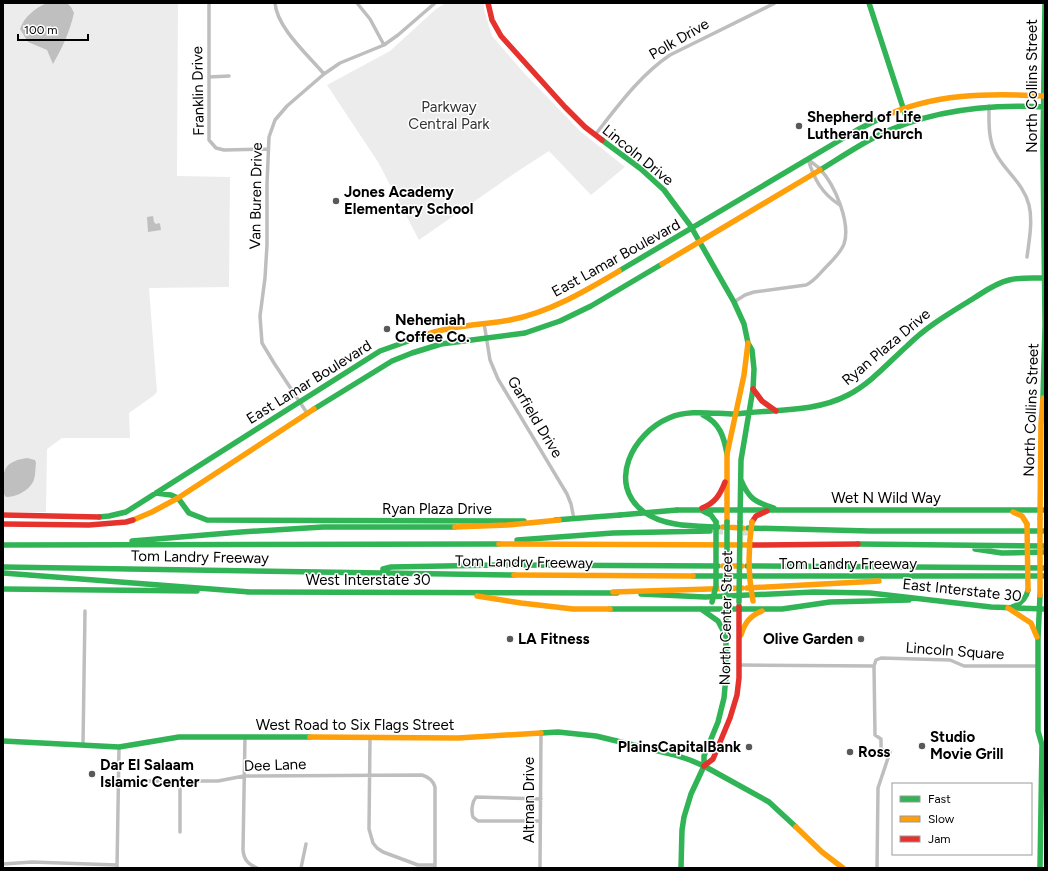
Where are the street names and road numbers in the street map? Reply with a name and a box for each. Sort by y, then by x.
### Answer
street label: Polk Drive [646,15,712,63]
street label: North Collins Street [1023,19,1041,153]
street label: Franklin Drive [188,46,208,136]
street label: Lincoln Drive [599,121,677,189]
street label: Van Buren Drive [246,142,266,250]
street label: East Lamar Boulevard [549,215,683,301]
street label: Ryan Plaza Drive [838,305,934,389]
street label: East Lamar Boulevard [243,336,375,428]
street label: North Collins Street [1020,343,1042,477]
street label: Garfield Drive [504,373,566,461]
street label: Wet N Wild Way [831,489,941,507]
street label: Ryan Plaza Drive [382,500,492,518]
street label: Tom Landry Freeway [131,547,269,567]
street label: North Center Street [716,550,736,686]
street label: Tom Landry Freeway [455,552,593,572]
street label: Tom Landry Freeway [779,555,917,573]
street label: West Interstate 30 [305,571,431,589]
street label: East Interstate 30 [901,575,1023,605]
street label: Lincoln Square [905,639,1005,663]
street label: West Road to Six Flags Street [256,716,455,734]
street label: Dee Lane [243,755,307,775]
street label: Altman Drive [520,757,538,843]

